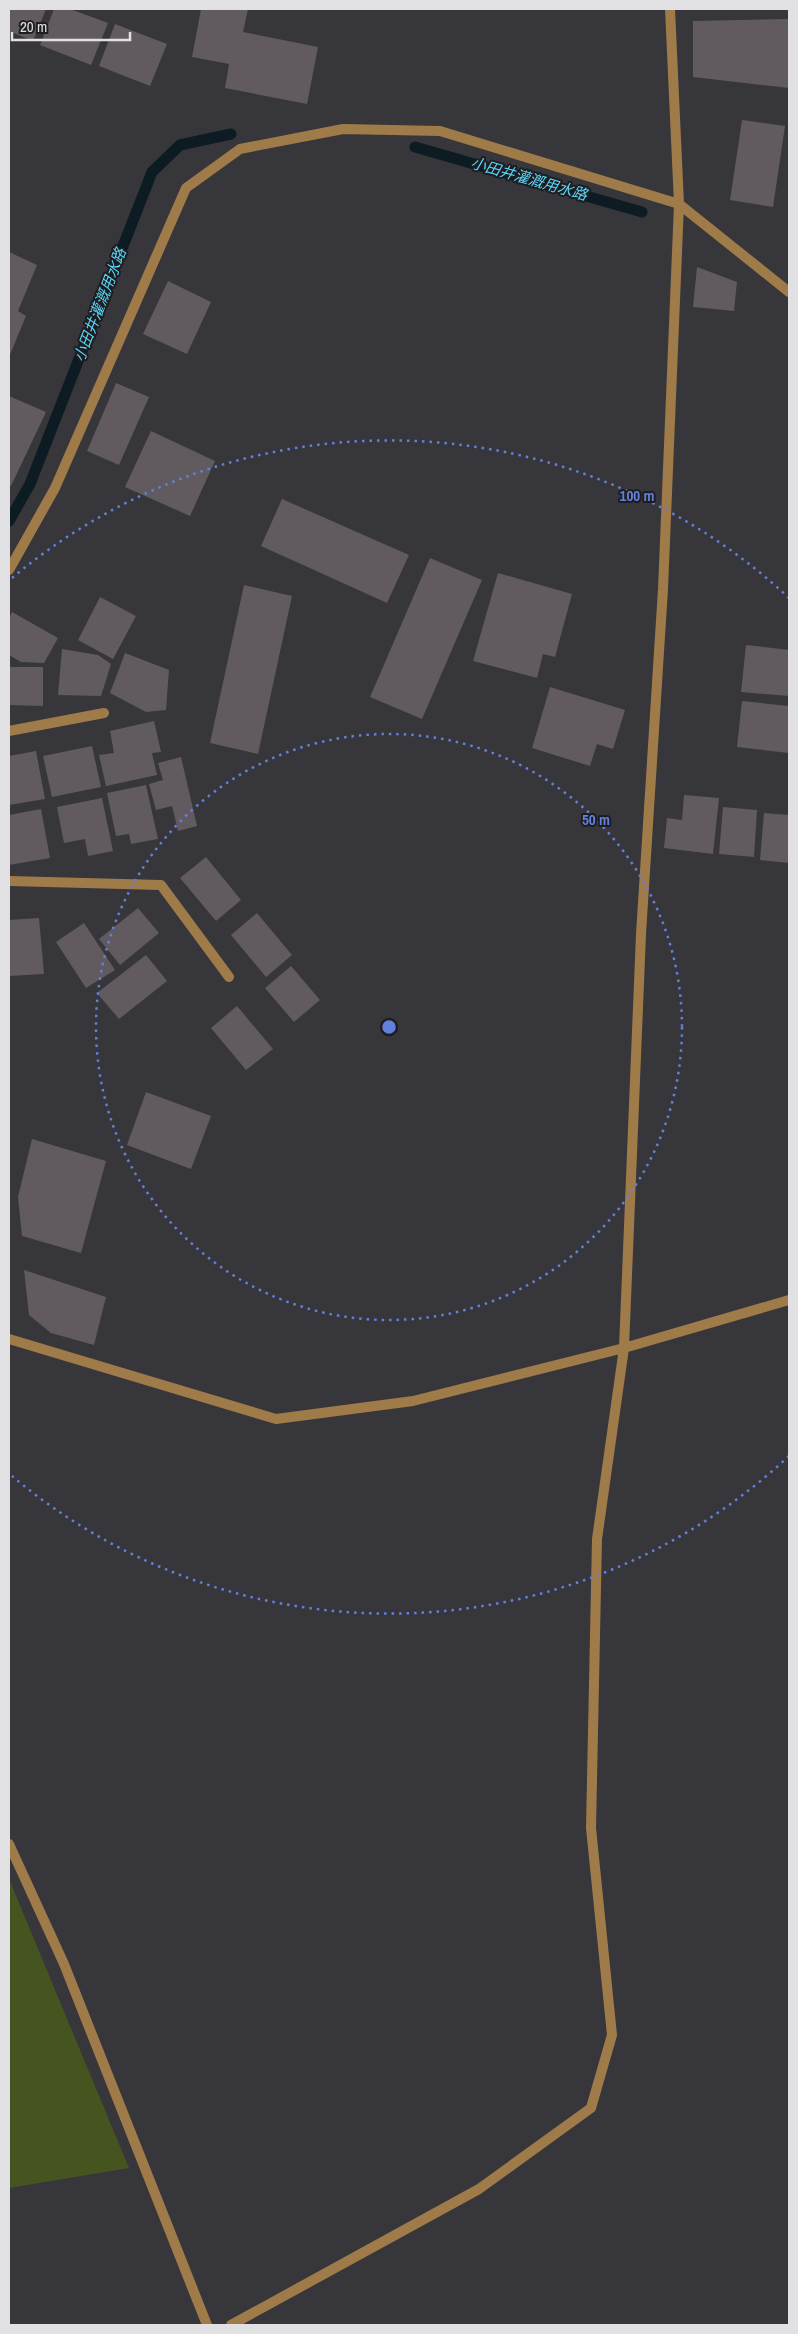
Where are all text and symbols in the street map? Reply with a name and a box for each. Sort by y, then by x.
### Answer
scale bar [12,10,130,42]
text: 20 m [20,16,47,37]
water label: 小田井灌漑用水路 [469,152,592,206]
water label: 小田井灌漑用水路 [68,243,132,365]
text: 100 m [620,485,654,506]
text: 50 m [582,809,610,830]
centre of rings [380,1018,398,1036]

